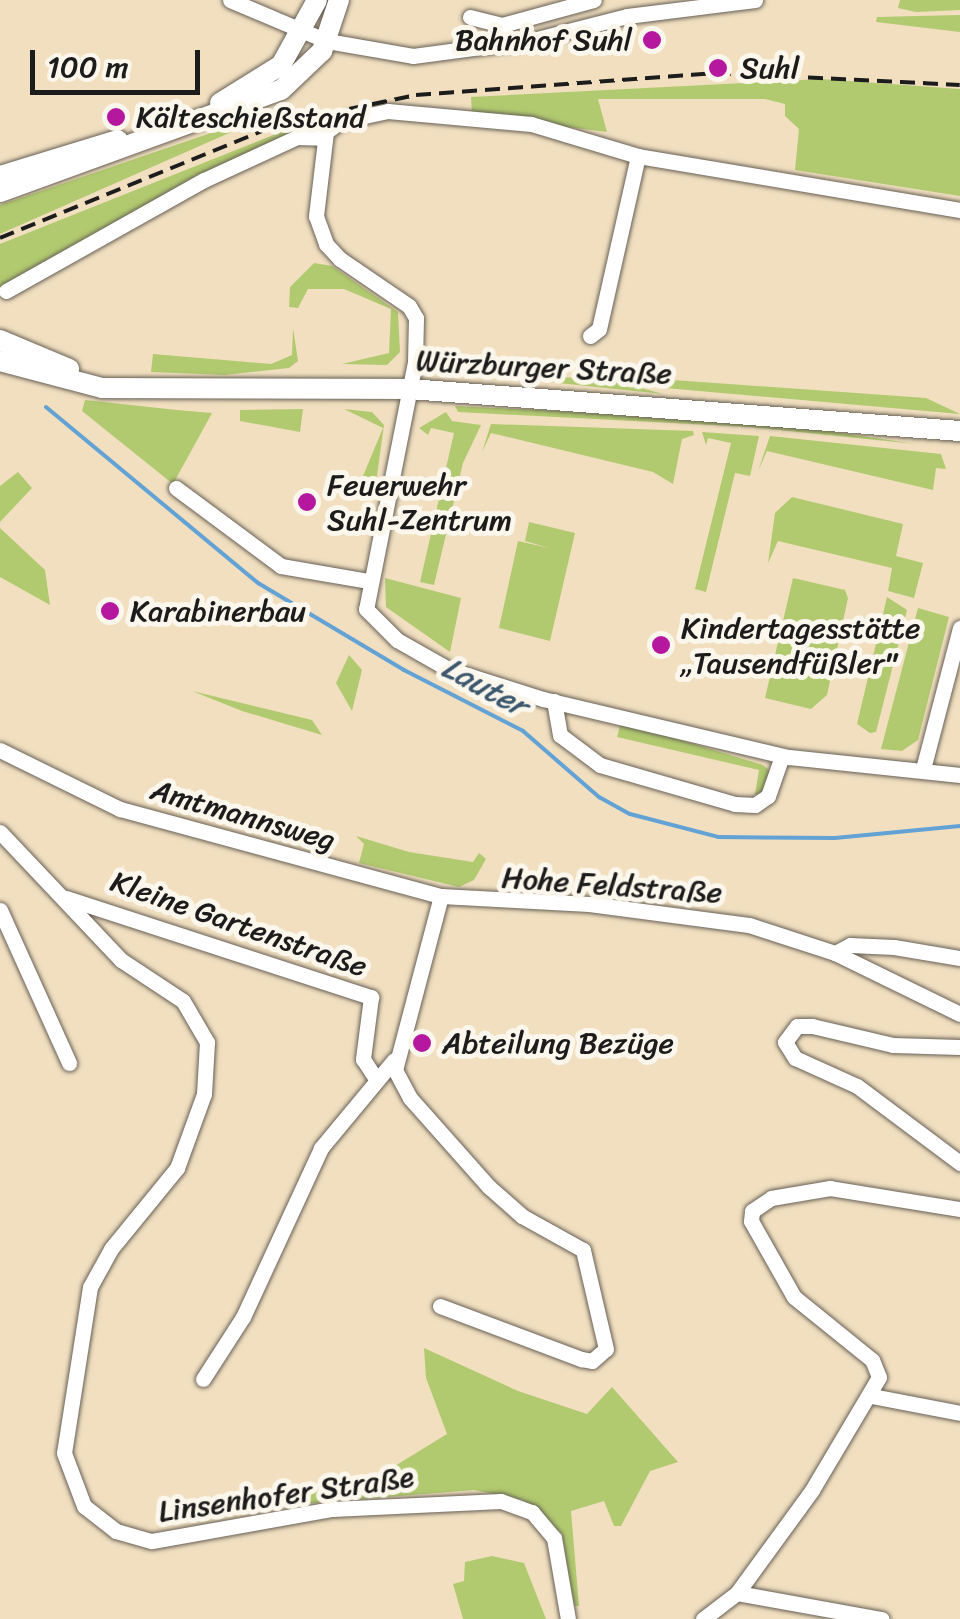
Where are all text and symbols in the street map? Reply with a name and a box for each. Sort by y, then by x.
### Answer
place label: Bahnhof Suhl [455,22,632,58]
marker: Bahnhof Suhl [641,29,663,51]
scale bar [35,30,205,92]
text: 100 m [47,40,129,94]
place label: Suhl [740,50,799,86]
marker: Suhl [705,55,731,81]
place label: Kälteschießstand [136,99,365,135]
marker: Kälteschießstand [105,106,127,128]
street label: Würzburger Straße [415,342,673,392]
place label: Feuerwehr Suhl-Zentrum [327,467,512,538]
marker: Feuerwehr Suhl-Zentrum [296,491,318,513]
place label: Karabinerbau [130,593,306,629]
marker: Karabinerbau [99,600,121,622]
place label: Kindertagesstätte „Tausendfüßler" [681,610,920,680]
marker: Kindertagesstätte „Tausendfüßler" [650,634,672,656]
water label: Lauter [435,649,533,725]
street label: Amtmannsweg [147,772,339,858]
street label: Hohe Feldstraße [501,859,723,911]
street label: Kleine Gartenstraße [105,863,373,985]
place label: Abteilung Bezüge [442,1025,674,1061]
marker: Abteilung Bezüge [411,1032,433,1054]
street label: Linsenhofer Straße [156,1458,416,1530]

